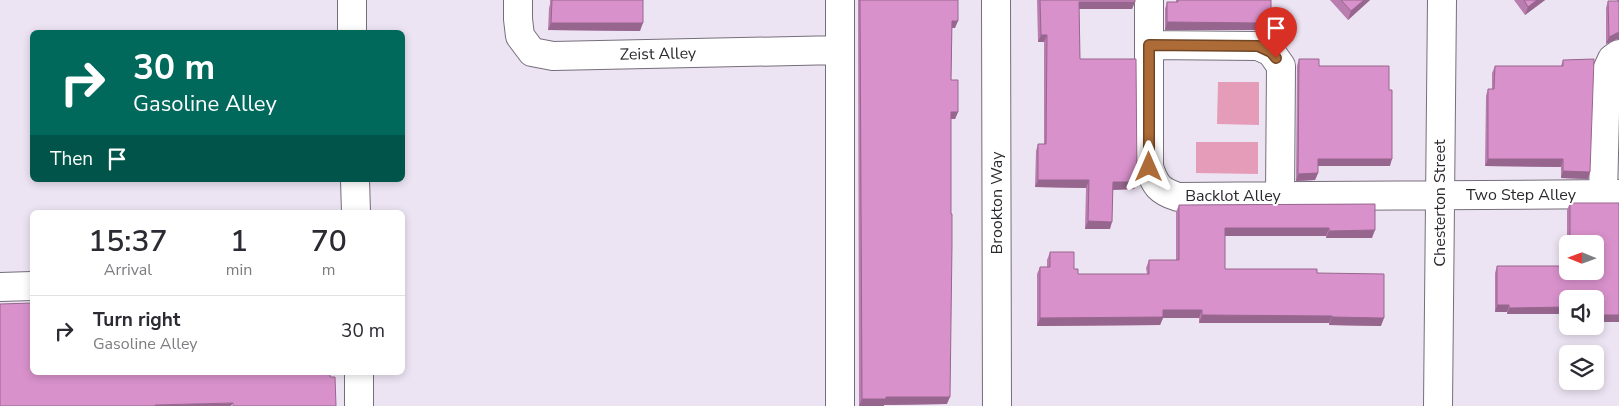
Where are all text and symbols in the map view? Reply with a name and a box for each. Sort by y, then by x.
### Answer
pin [1255,7,1297,58]
icon: arrive [1262,14,1290,42]
street label: Zeist Alley [620,42,697,66]
text: 30 m [133,44,215,91]
icon: right [50,50,115,115]
text: Gasoline Alley [133,89,277,119]
street label: Chesterton Street [1429,139,1451,267]
position arrow [1122,140,1174,192]
icon: arrive [103,145,131,173]
text: Then [50,146,93,172]
street label: Brookton Way [986,151,1008,254]
street label: Two Step Alley [1466,184,1577,206]
street label: Backlot Alley [1185,185,1282,207]
text: 15:37 [88,221,167,262]
text: 1 [230,221,248,262]
text: 70 [311,221,347,262]
north arrow [1559,235,1604,280]
map controls [1559,235,1604,390]
text: Arrival [104,259,152,281]
text: min [226,259,252,281]
text: m [322,259,336,281]
button: sound [1559,290,1604,335]
text: Turn right [93,307,180,333]
icon: right [50,317,78,345]
text: 30 m [341,318,385,344]
text: Gasoline Alley [93,333,198,355]
button: layers [1559,345,1604,390]

